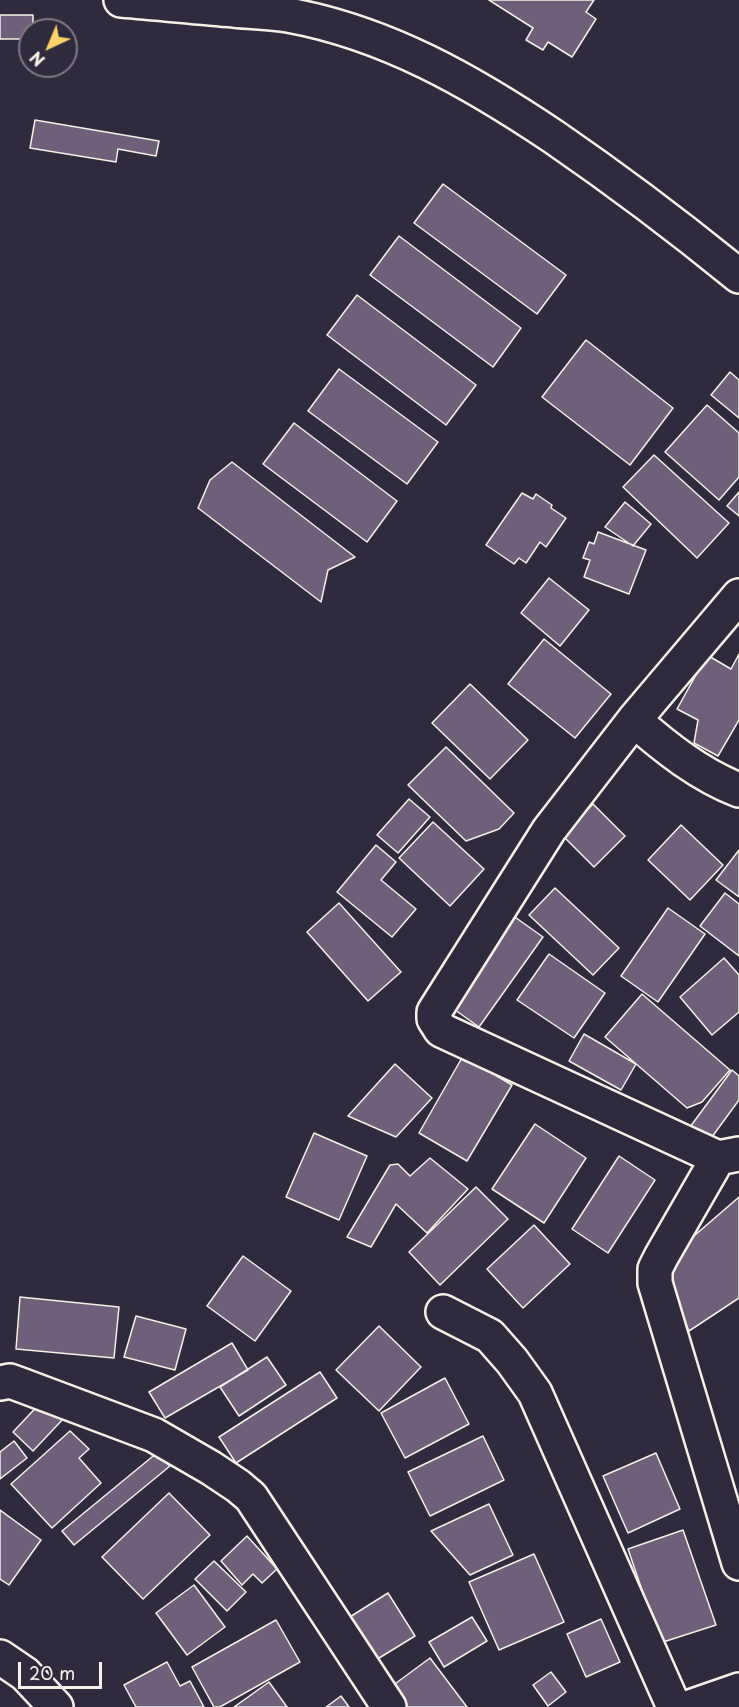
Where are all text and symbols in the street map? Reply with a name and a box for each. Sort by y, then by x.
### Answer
north arrow [18,18,78,78]
text: N [24,46,50,73]
scale bar [21,1650,105,1688]
text: 20 m [29,1659,75,1686]

